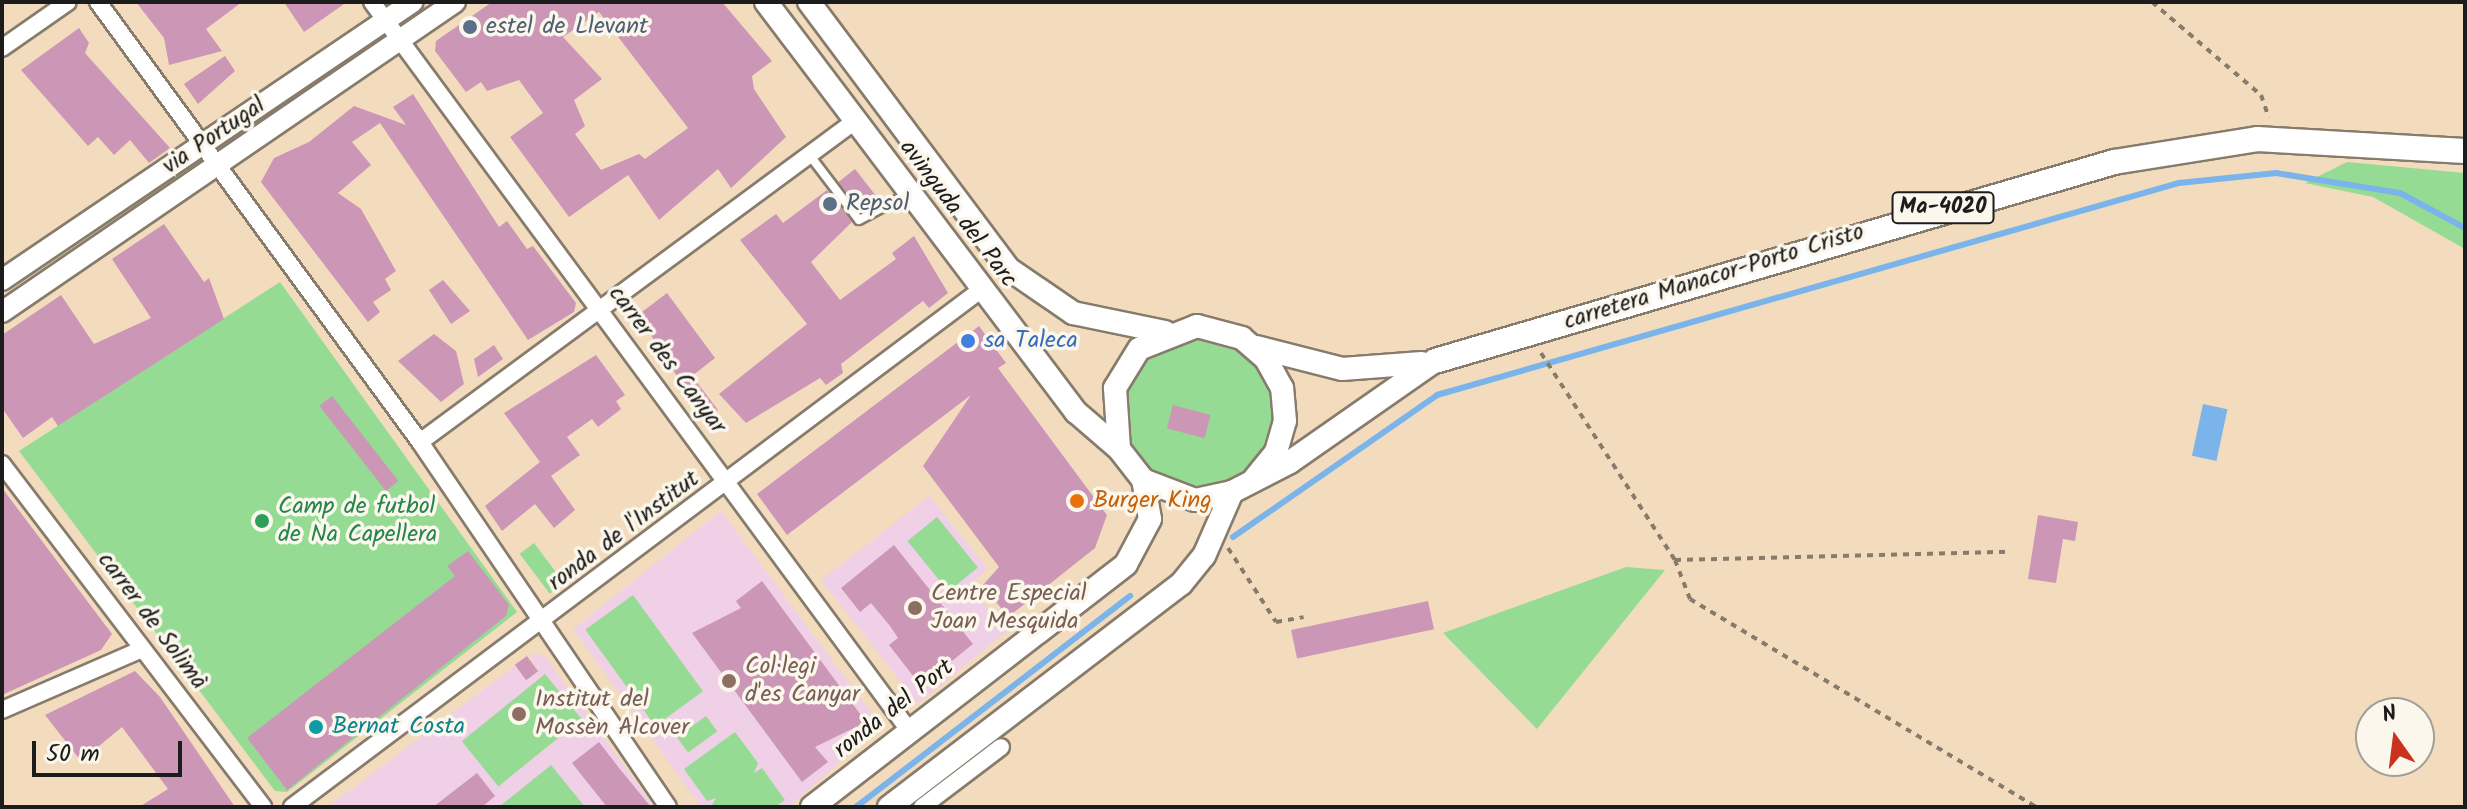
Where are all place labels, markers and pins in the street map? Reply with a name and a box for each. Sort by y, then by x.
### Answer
place label: estel de Llevant [486,13,648,41]
marker: estel de Llevant [461,18,479,36]
place label: Repsol [846,190,909,218]
marker: Repsol [821,195,839,213]
place label: sa Taleca [984,327,1078,355]
marker: sa Taleca [959,332,977,350]
place label: Burger King [1093,487,1212,515]
marker: Burger King [1068,492,1086,510]
place label: Camp de futbol de Na Capellera [278,493,437,549]
marker: Camp de futbol de Na Capellera [253,512,271,530]
place label: Centre Especial Joan Mesquida [931,580,1087,636]
marker: Centre Especial Joan Mesquida [906,599,924,617]
place label: Col·legi d'es Canyar [745,653,860,709]
marker: Col·legi d'es Canyar [720,672,738,690]
place label: Institut del Mossèn Alcover [535,686,689,742]
marker: Institut del Mossèn Alcover [510,705,528,723]
place label: Bernat Costa [332,713,465,741]
marker: Bernat Costa [307,718,325,736]

